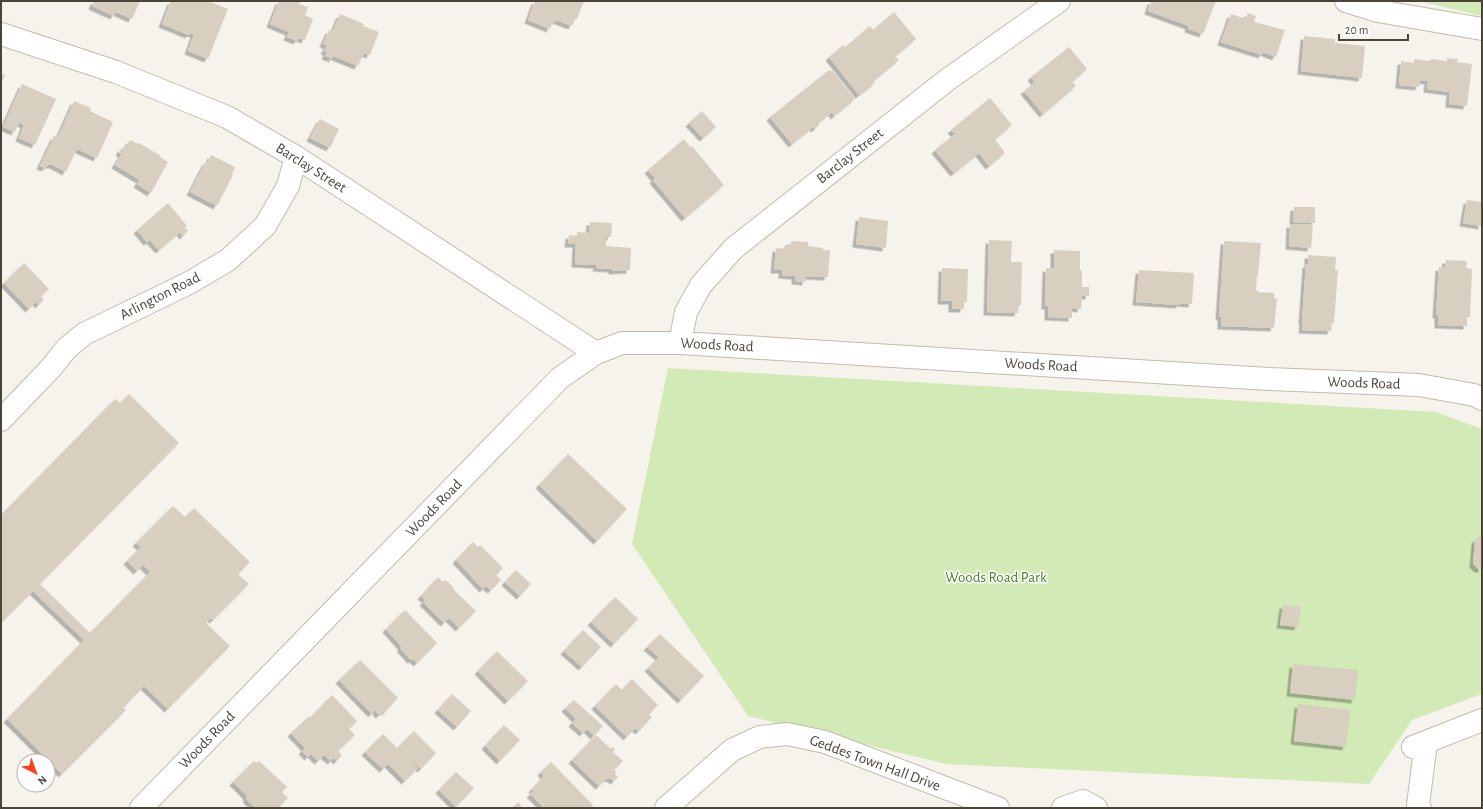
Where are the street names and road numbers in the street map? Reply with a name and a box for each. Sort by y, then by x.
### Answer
street label: Barclay Street [814,125,886,187]
street label: Barclay Street [273,140,349,196]
street label: Arlington Road [118,269,203,323]
street label: Woods Road [680,336,754,354]
street label: Woods Road [1004,356,1078,374]
street label: Woods Road [1327,374,1401,392]
street label: Woods Road [403,476,465,540]
street label: Woods Road [176,708,238,772]
street label: Geddes Town Hall Drive [808,732,942,794]

